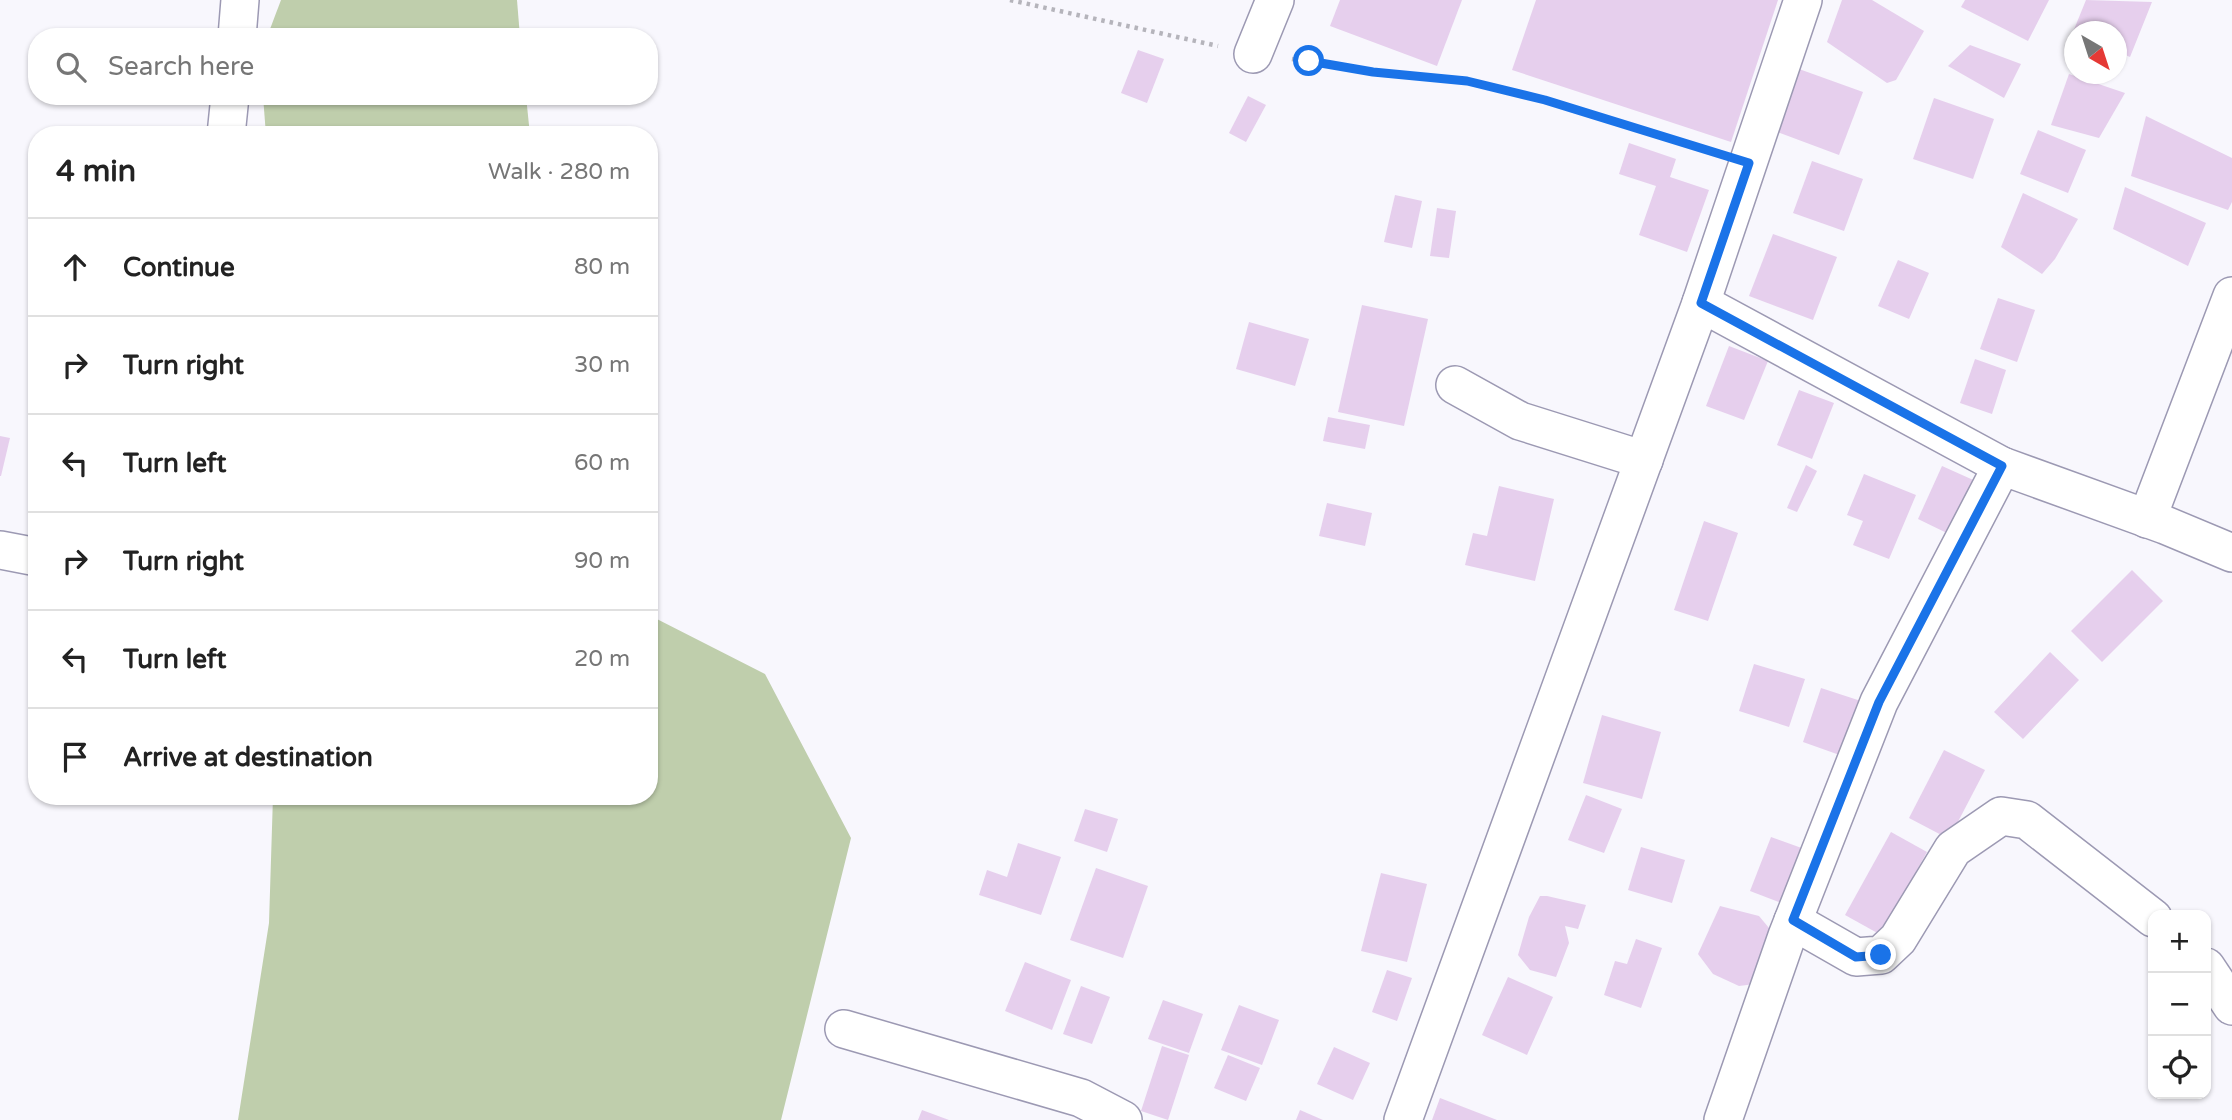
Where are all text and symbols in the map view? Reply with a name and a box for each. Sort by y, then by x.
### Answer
north arrow [2064,21,2127,84]
search box [28,28,658,105]
route start [1293,45,1324,76]
icon: search [52,48,90,86]
text: Search here [108,51,254,82]
text: 4 min [56,153,136,190]
text: Walk · 280 m [488,158,630,186]
icon: ahead [56,248,94,286]
text: Continue [123,252,235,283]
text: 80 m [574,253,630,281]
icon: right [56,346,94,384]
text: Turn right [123,350,244,381]
text: 30 m [574,351,630,379]
icon: left [56,444,94,482]
text: Turn left [123,448,226,479]
text: 60 m [574,449,630,477]
icon: right [56,542,94,580]
text: Turn right [123,546,244,577]
text: 90 m [574,547,630,575]
icon: left [56,640,94,678]
text: Turn left [123,644,226,675]
text: 20 m [574,645,630,673]
icon: arrive [56,738,94,776]
text: Arrive at destination [123,742,373,773]
map controls [2148,910,2211,1099]
button: + [2148,910,2211,973]
route end [1865,939,1896,970]
button: − [2148,973,2211,1036]
button: locate [2148,1036,2211,1099]

